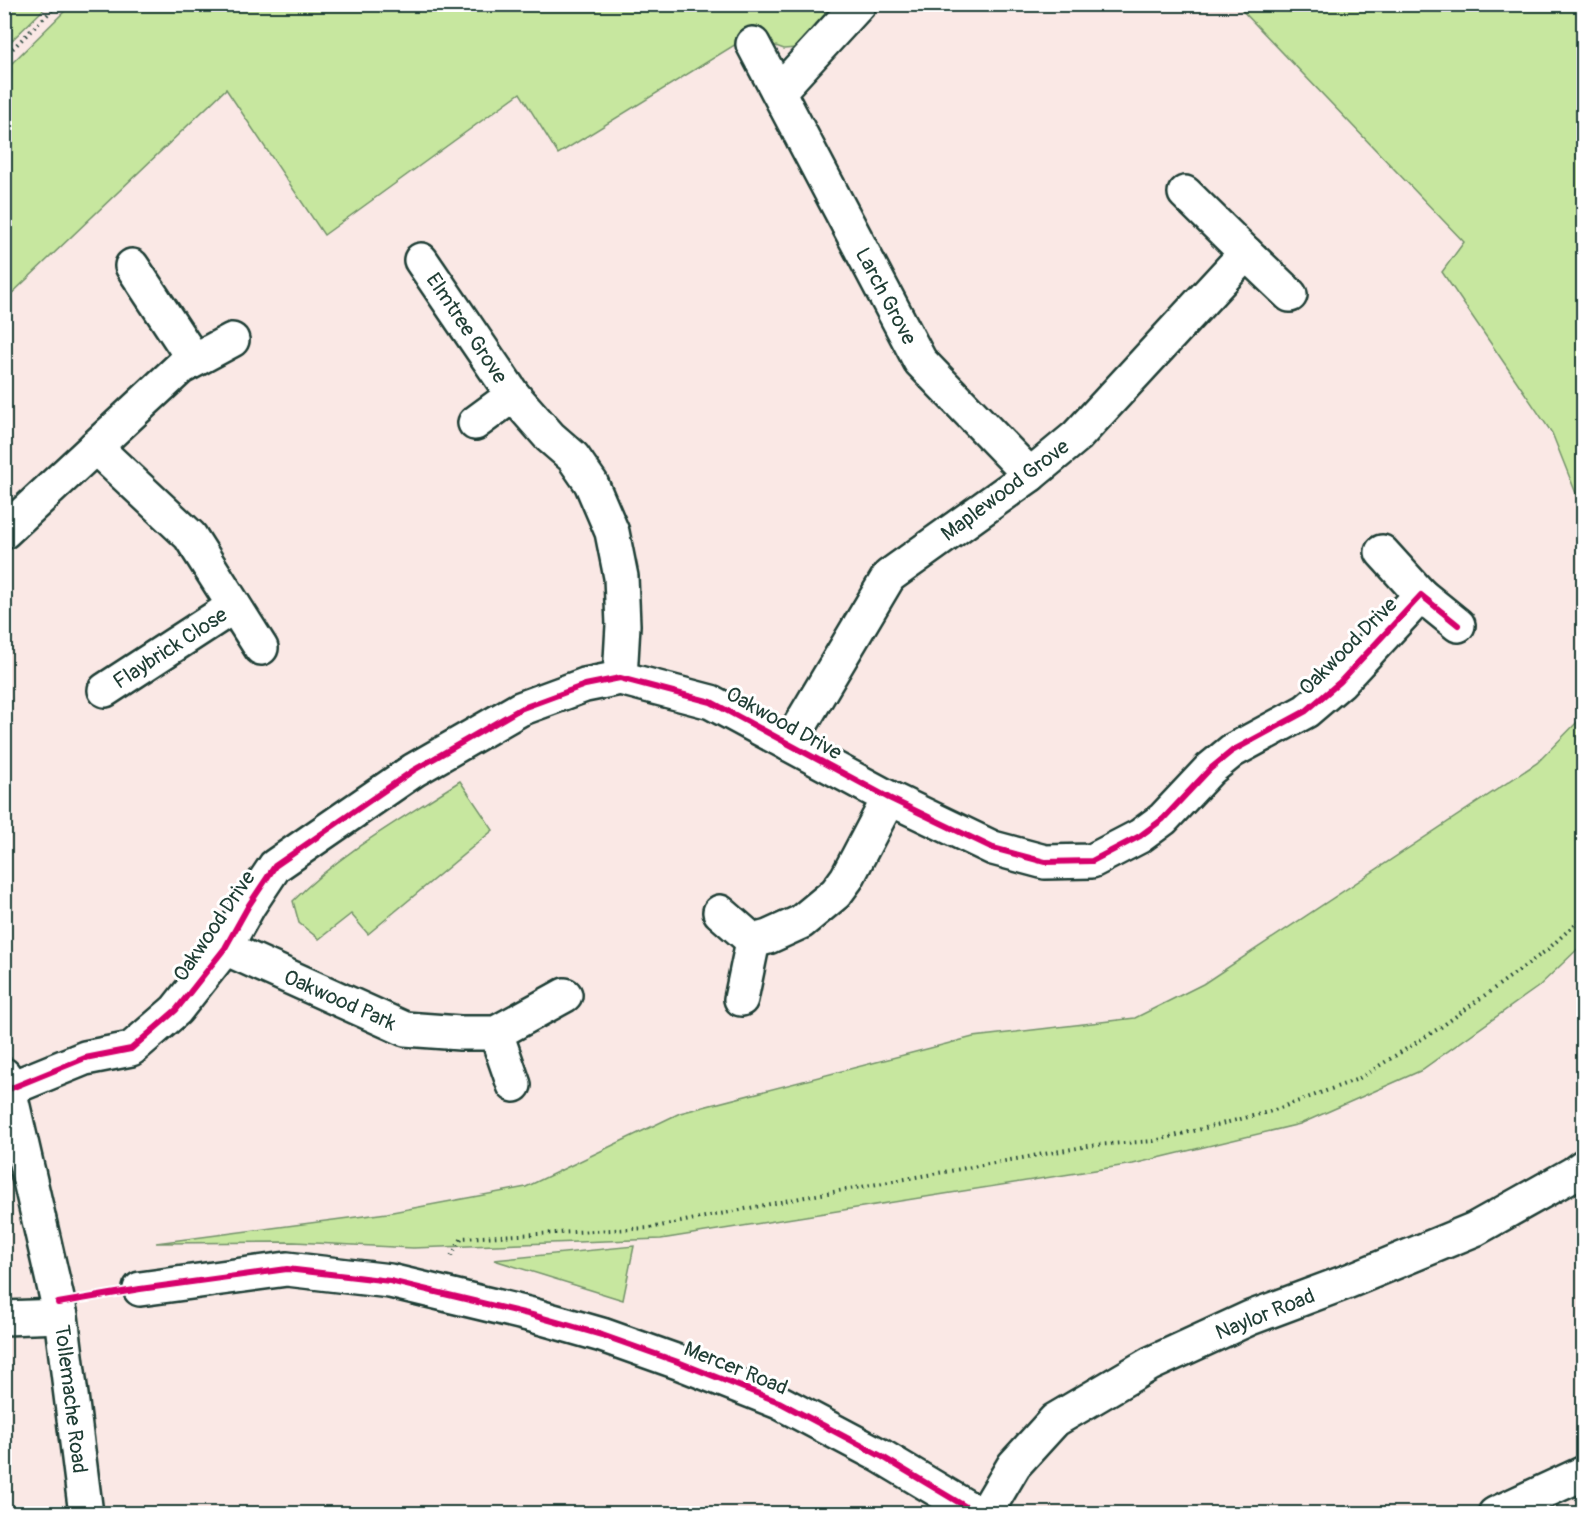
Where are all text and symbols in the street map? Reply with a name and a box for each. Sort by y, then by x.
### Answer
street label: Larch Grove [849,243,923,350]
street label: Elmtree Grove [420,268,514,389]
street label: Maplewood Grove [936,433,1075,547]
street label: Oakwood Drive [1293,591,1404,701]
street label: Flaybrick Close [108,601,233,695]
street label: Oakwood Drive [721,681,847,767]
street label: Oakwood Drive [167,865,262,987]
street label: Oakwood Park [279,964,400,1037]
street label: Naylor Road [1212,1282,1319,1347]
street label: Tollemache Road [48,1323,93,1475]
street label: Mercer Road [680,1335,792,1401]

